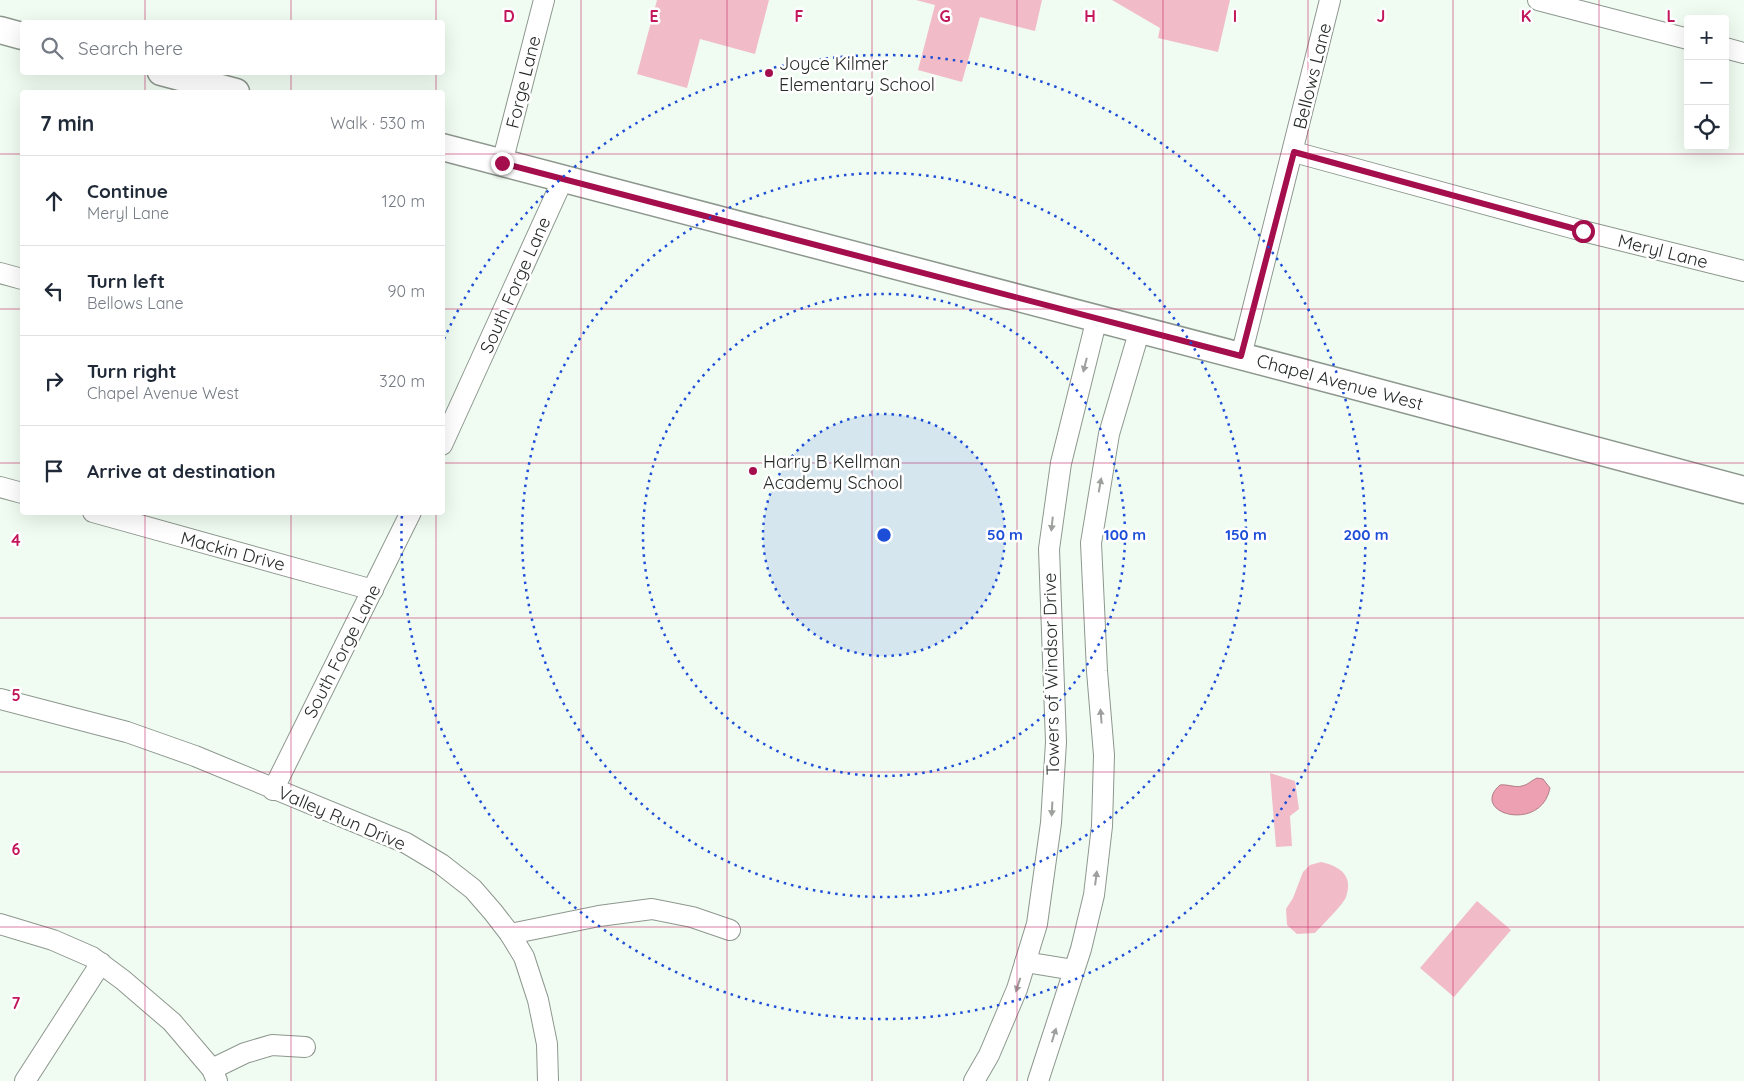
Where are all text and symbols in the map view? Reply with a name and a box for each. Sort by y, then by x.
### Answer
text: D [503,6,515,26]
text: E [649,6,659,26]
text: F [795,6,804,26]
text: G [939,6,951,26]
text: H [1084,6,1096,26]
text: I [1233,6,1237,26]
text: J [1377,6,1385,26]
text: K [1521,6,1531,26]
text: L [1667,6,1676,26]
map controls [1684,15,1729,150]
button: + [1684,15,1729,60]
search box [20,20,445,75]
street label: Bellows Lane [1288,20,1336,132]
street label: Forge Lane [500,33,546,131]
icon: search [38,34,66,62]
text: Search here [78,36,183,60]
place label: Joyce Kilmer Elementary School [779,52,935,96]
button: − [1684,60,1729,105]
marker: Joyce Kilmer Elementary School [763,67,775,79]
button: locate [1684,105,1729,150]
text: 7 min [40,110,94,136]
text: Walk · 530 m [330,113,425,133]
route end [491,152,514,175]
text: Continue [87,179,168,203]
icon: ahead [40,187,68,215]
text: 120 m [382,191,425,211]
text: Meryl Lane [87,203,169,223]
street label: South Forge Lane [475,213,555,357]
route start [1572,220,1595,243]
street label: Meryl Lane [1615,229,1711,273]
text: Turn left [87,269,165,293]
icon: left [40,277,68,305]
text: 90 m [388,281,425,301]
text: Bellows Lane [87,293,184,313]
street label: Chapel Avenue West [1254,349,1426,415]
one-way arrow [1081,358,1089,373]
text: Turn right [87,359,176,383]
icon: right [40,367,68,395]
text: 320 m [379,371,425,391]
text: Chapel Avenue West [87,383,239,403]
place label: Harry B Kellman Academy School [763,450,903,494]
icon: arrive [40,457,68,485]
text: Arrive at destination [87,459,276,483]
marker: Harry B Kellman Academy School [747,465,759,477]
one-way arrow [1096,476,1104,492]
one-way arrow [1048,517,1056,533]
text: 50 m [987,525,1023,544]
text: 100 m [1104,525,1146,544]
text: 150 m [1225,525,1267,544]
text: 200 m [1344,525,1389,544]
street label: Mackin Drive [178,526,288,576]
centre of rings [875,526,893,544]
text: 4 [11,530,21,550]
street label: Towers of Windsor Drive [1038,572,1064,776]
street label: South Forge Lane [298,580,386,722]
text: 5 [11,685,21,705]
one-way arrow [1097,708,1105,724]
street label: Valley Run Drive [275,781,409,855]
one-way arrow [1047,801,1055,817]
text: 6 [12,839,21,859]
one-way arrow [1092,870,1100,886]
one-way arrow [1014,978,1022,993]
text: 7 [12,993,21,1013]
one-way arrow [1051,1027,1059,1042]

